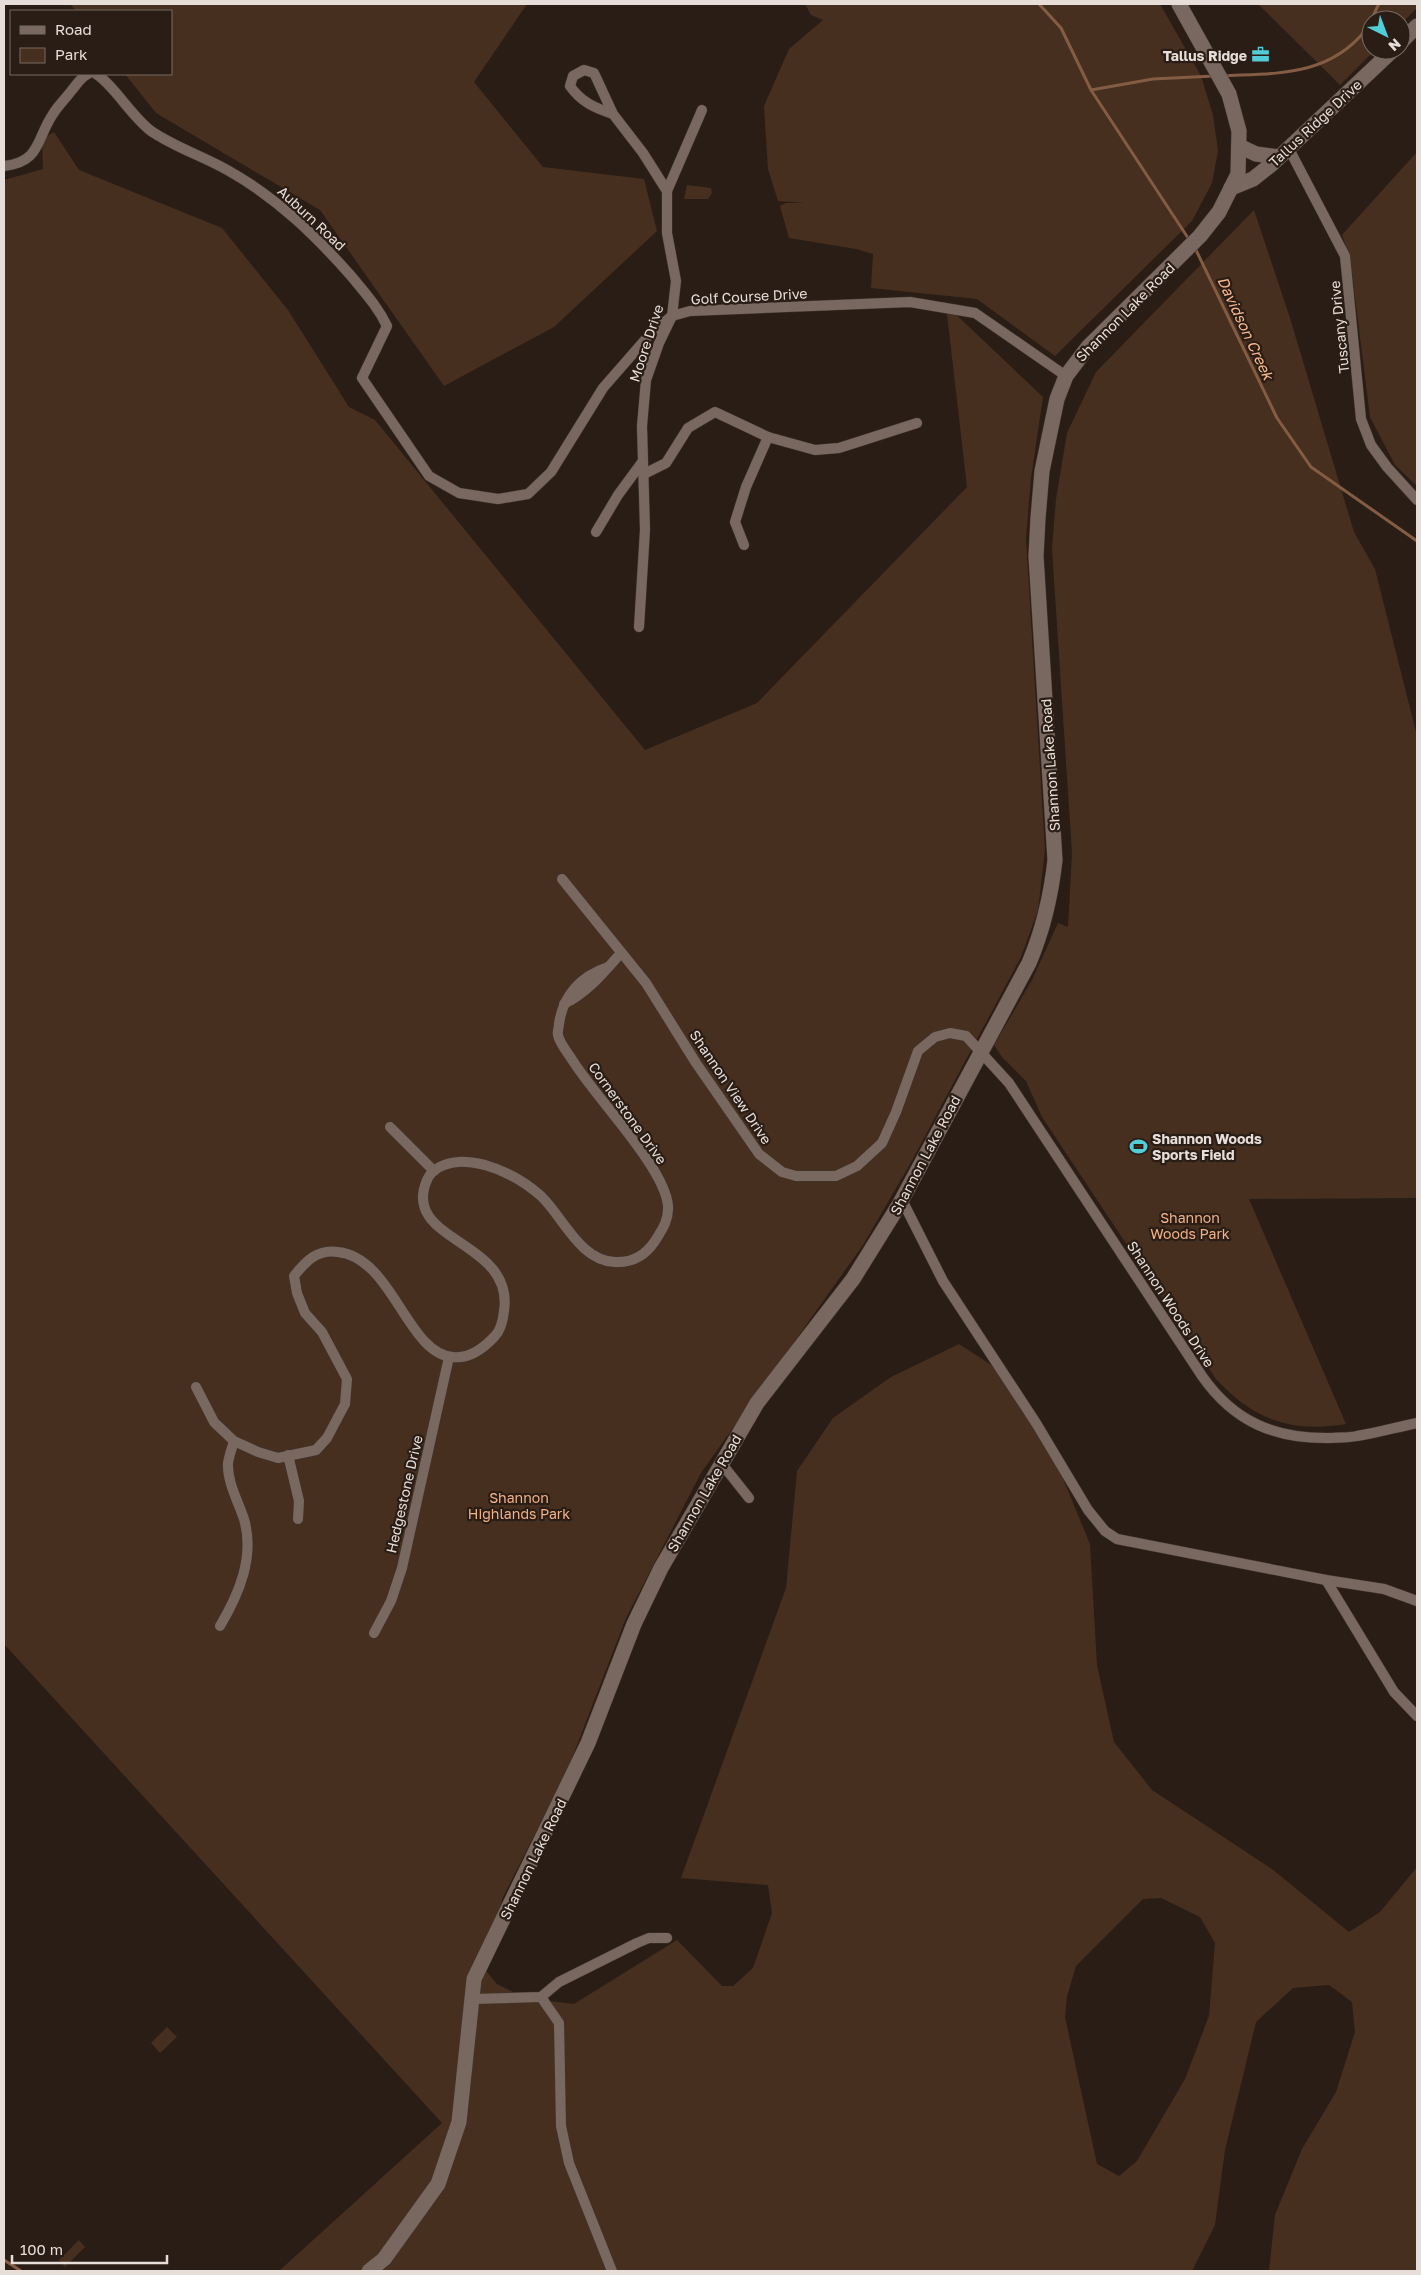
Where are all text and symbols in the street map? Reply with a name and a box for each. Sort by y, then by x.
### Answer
legend [10,10,172,75]
north arrow [1361,10,1411,60]
text: Road [55,20,92,38]
text: N [1385,35,1405,55]
text: Park [55,45,88,63]
office icon: Tallus Ridge [1251,45,1271,65]
place label: Tallus Ridge [1163,47,1247,64]
street label: Tallus Ridge Drive [1265,76,1365,170]
street label: Auburn Road [275,182,349,254]
street label: Shannon Lake Road [1072,259,1178,365]
water label: Davidson Creek [1214,273,1278,384]
street label: Tuscany Drive [1326,280,1352,374]
street label: Golf Course Drive [690,284,808,308]
street label: Moore Drive [625,302,667,384]
street label: Shannon Lake Road [1037,698,1063,832]
street label: Shannon View Drive [687,1027,775,1147]
street label: Cornerstone Drive [585,1059,671,1167]
street label: Shannon Lake Road [886,1092,964,1218]
place label: Shannon Woods Sports Field [1152,1130,1262,1163]
sports icon: Shannon Woods Sports Field [1128,1136,1148,1156]
park label: Shannon Woods Park [1150,1209,1230,1242]
street label: Shannon Woods Drive [1124,1238,1218,1370]
street label: Shannon Lake Road [663,1431,745,1555]
street label: Hedgestone Drive [382,1433,426,1555]
park label: Shannon Highlands Park [468,1489,570,1522]
street label: Shannon Lake Road [496,1796,570,1922]
scale bar [12,2232,168,2264]
text: 100 m [20,2240,63,2258]

